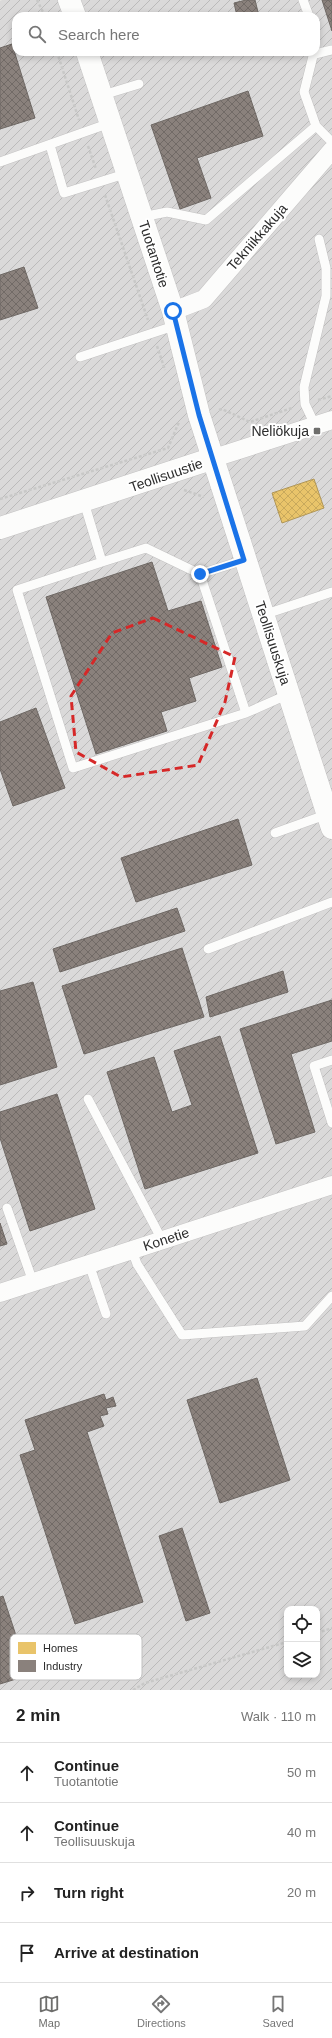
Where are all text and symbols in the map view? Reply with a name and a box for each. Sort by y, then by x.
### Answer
search box [12,12,320,56]
icon: search [26,23,48,45]
text: Search here [58,26,140,43]
street label: Tekniikkakuja [224,200,290,274]
street label: Tuotantotie [136,218,172,290]
route start [164,302,182,320]
place label: Neliökuja [251,423,309,439]
marker: Neliökuja [312,426,322,436]
street label: Teollisuustie [127,455,205,495]
route end [191,565,209,583]
street label: Teollisuuskuja [252,599,294,687]
street label: Konetie [141,1224,191,1254]
map controls [284,1606,320,1678]
button: locate [284,1606,320,1642]
legend [10,1634,142,1680]
text: Homes [43,1642,78,1654]
button: layers [284,1642,320,1678]
text: Industry [43,1660,83,1672]
text: 2 min [16,1706,60,1725]
text: Walk · 110 m [241,1709,316,1724]
text: Continue [54,1757,119,1774]
icon: ahead [16,1762,38,1784]
text: 50 m [287,1765,316,1780]
text: Tuotantotie [54,1774,119,1789]
text: Continue [54,1817,119,1834]
icon: ahead [16,1822,38,1844]
text: 40 m [287,1825,316,1840]
text: Teollisuuskuja [54,1834,135,1849]
icon: right [16,1882,38,1904]
text: Turn right [54,1884,124,1901]
text: 20 m [287,1885,316,1900]
icon: arrive [16,1942,38,1964]
text: Arrive at destination [54,1944,199,1961]
tab: Map [38,1993,60,2029]
tab: Directions [137,1993,186,2029]
tab: Saved [262,1993,294,2029]

